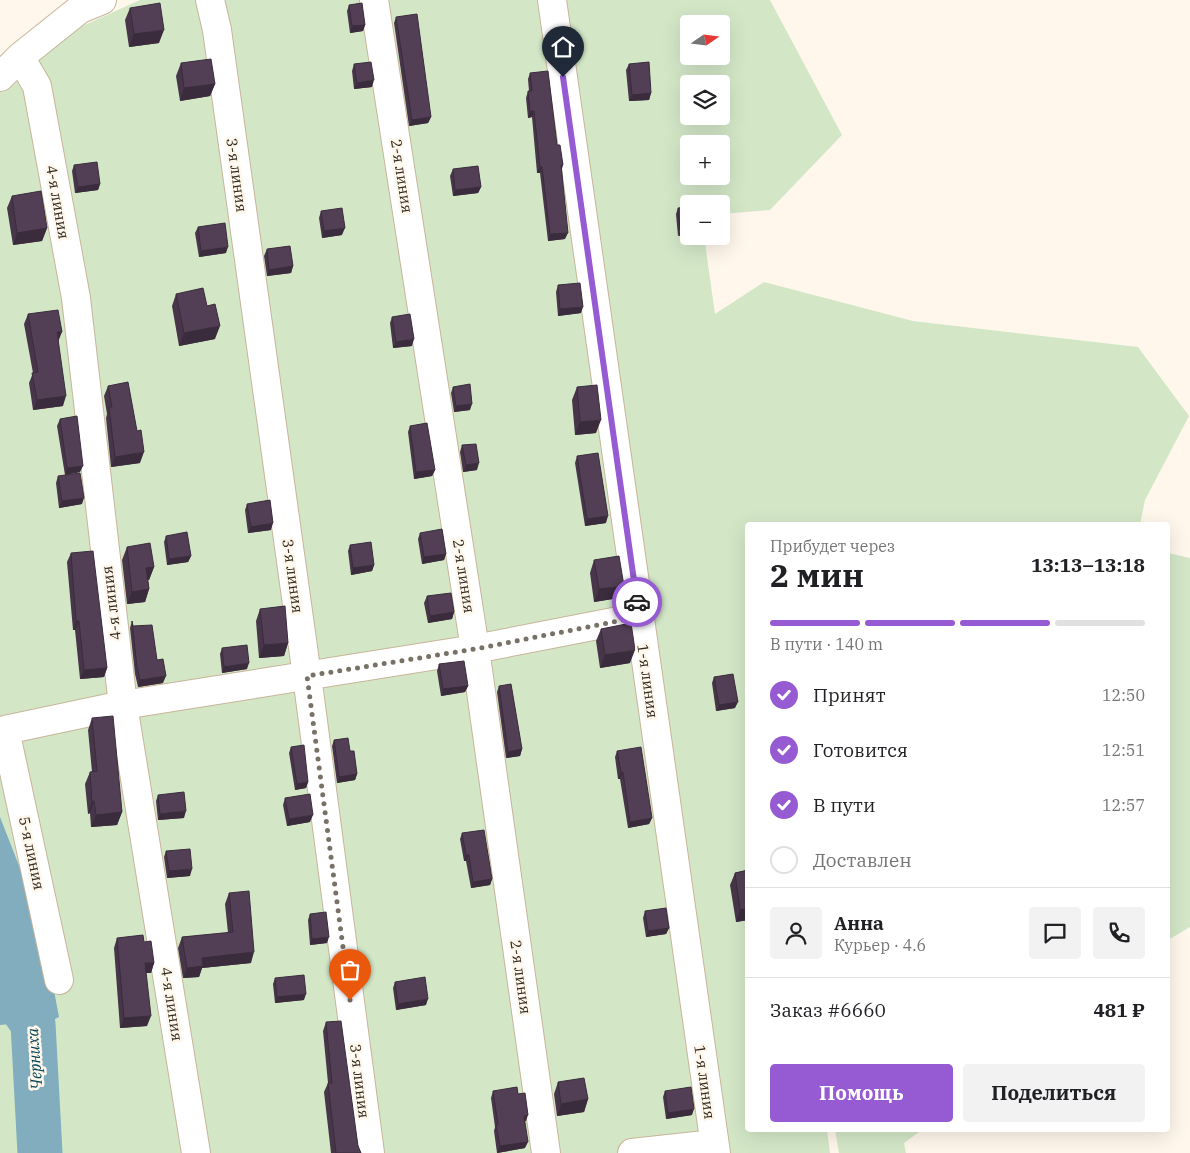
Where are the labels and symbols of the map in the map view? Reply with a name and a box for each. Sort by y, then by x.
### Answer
north arrow [680,15,730,65]
pin [542,26,584,77]
street label: 3-я линия [222,137,252,213]
street label: 2-я линия [387,138,417,214]
street label: 4-я линия [42,164,74,240]
street label: 3-я линия [278,538,308,614]
street label: 2-я линия [449,538,479,614]
street label: 4-я линия [97,565,125,641]
courier [612,577,662,627]
street label: 1-я линия [633,643,663,719]
street label: 5-я линия [15,815,49,891]
street label: 2-я линия [506,939,536,1015]
pin [329,949,371,1000]
street label: 4-я линия [157,966,187,1042]
water label: Черниха [22,1027,46,1091]
street label: 3-я линия [346,1043,374,1119]
street label: 1-я линия [690,1044,720,1120]

